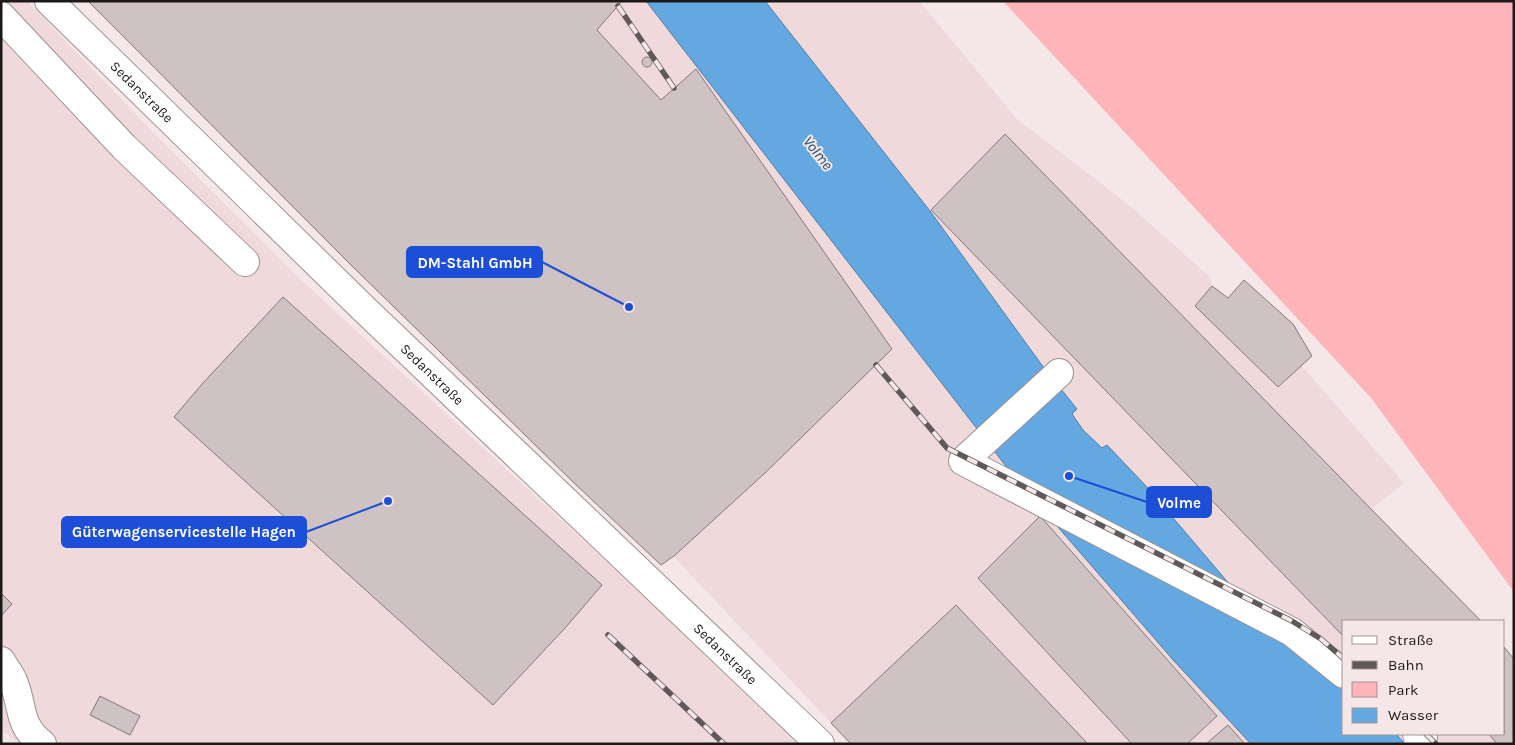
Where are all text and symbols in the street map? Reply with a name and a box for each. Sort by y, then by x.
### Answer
street label: Sedanstraße [107,58,177,127]
water label: Volme [799,133,837,173]
callout: DM-Stahl GmbH [407,247,542,277]
text: DM-Stahl GmbH [417,254,533,272]
street label: Sedanstraße [397,340,467,409]
callout: Volme [1147,487,1211,517]
text: Volme [1157,494,1201,512]
callout: Güterwagenservicestelle Hagen [62,517,306,547]
text: Güterwagenservicestelle Hagen [72,523,296,541]
street label: Sedanstraße [690,620,760,688]
legend [1342,620,1505,735]
text: Straße [1388,631,1433,649]
text: Bahn [1388,656,1424,674]
text: Park [1388,681,1418,699]
text: Wasser [1388,706,1439,724]

